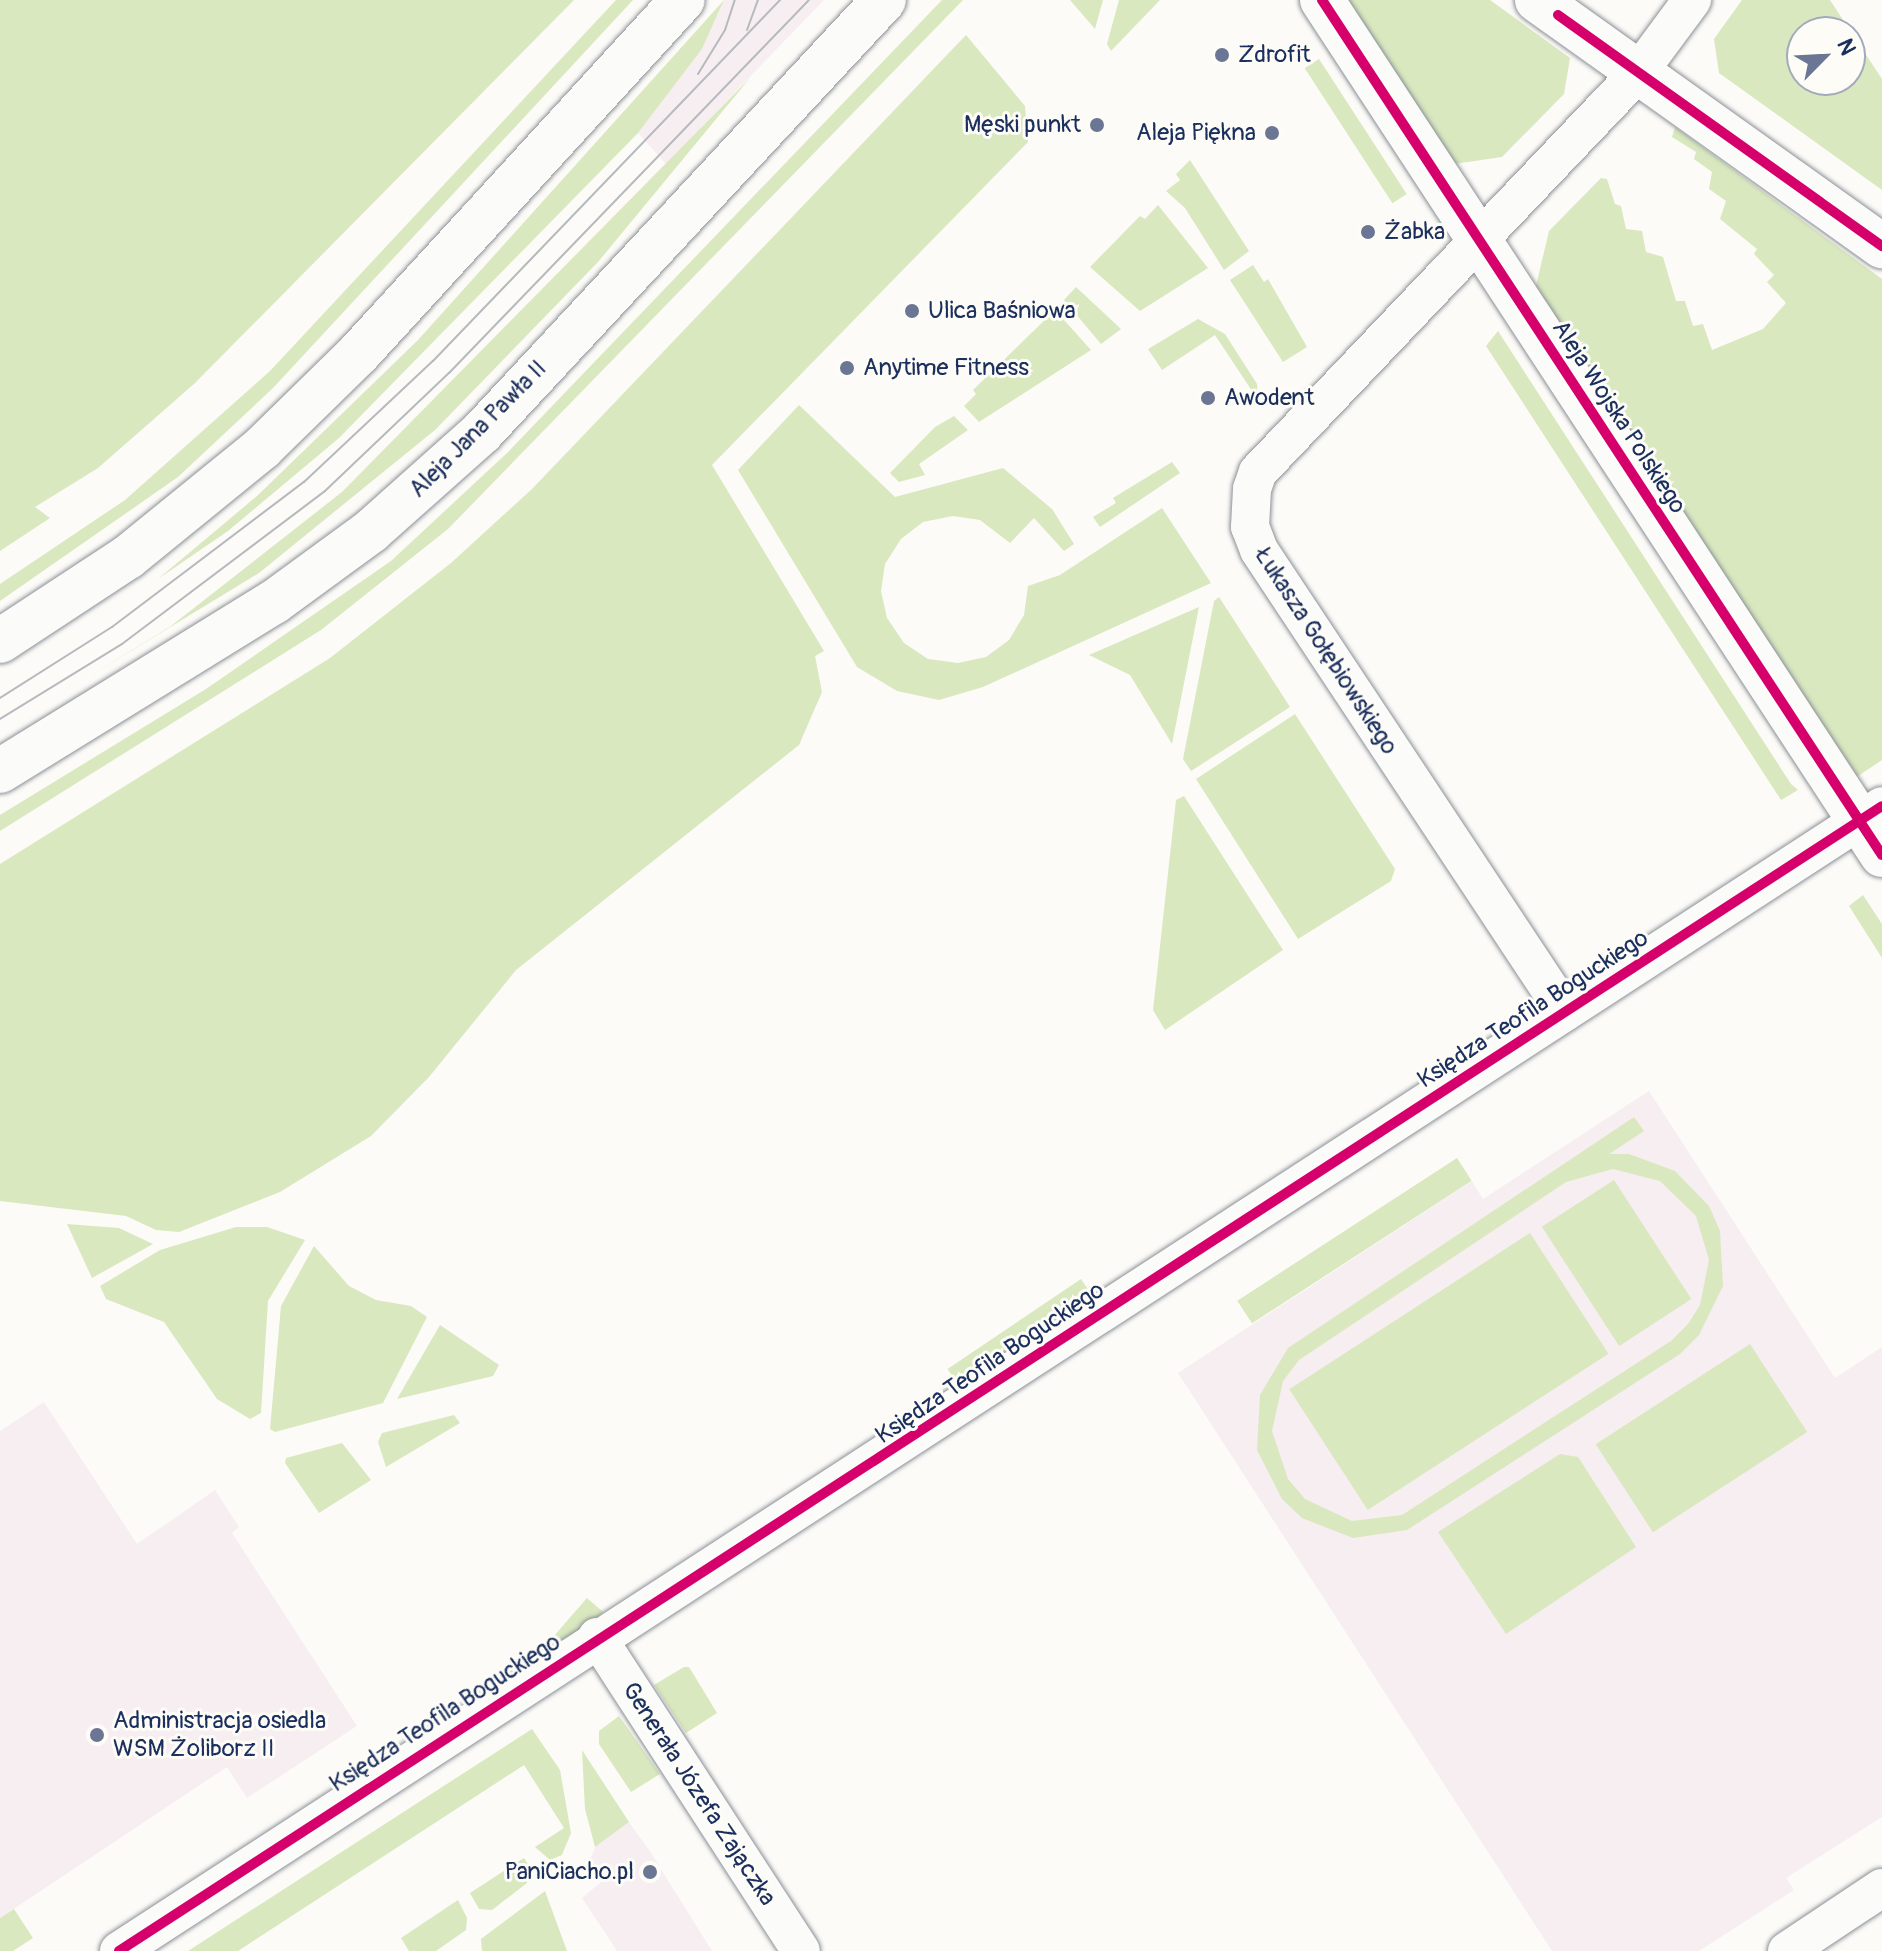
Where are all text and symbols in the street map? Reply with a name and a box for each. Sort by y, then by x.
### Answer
north arrow [1786,16,1866,96]
text: N [1830,35,1862,60]
place label: Zdrofit [1238,41,1311,69]
marker: Zdrofit [1213,46,1231,64]
place label: Męski punkt [964,111,1081,139]
marker: Męski punkt [1088,116,1106,134]
place label: Aleja Piękna [1136,119,1256,147]
marker: Aleja Piękna [1263,124,1281,142]
place label: Żabka [1384,218,1445,246]
marker: Żabka [1359,223,1377,241]
place label: Ulica Baśniowa [928,297,1076,325]
marker: Ulica Baśniowa [903,302,921,320]
street label: Aleja Wojska Polskiego [1546,315,1692,519]
street label: Aleja Jana Pawła II [403,354,553,504]
place label: Anytime Fitness [863,354,1029,382]
marker: Anytime Fitness [838,359,856,377]
place label: Awodent [1224,384,1314,412]
marker: Awodent [1199,389,1217,407]
street label: Łukasza Gołębiowskiego [1248,542,1404,760]
street label: Księdza Teofila Boguckiego [1412,924,1654,1094]
street label: Księdza Teofila Boguckiego [870,1276,1110,1450]
street label: Księdza Teofila Boguckiego [324,1628,566,1798]
street label: Generała Józefa Zajączka [616,1677,782,1911]
place label: Administracja osiedla WSM Żoliborz II [113,1707,326,1763]
marker: Administracja osiedla WSM Żoliborz II [88,1726,106,1744]
place label: PaniCiacho.pl [505,1858,634,1886]
marker: PaniCiacho.pl [641,1863,659,1881]

